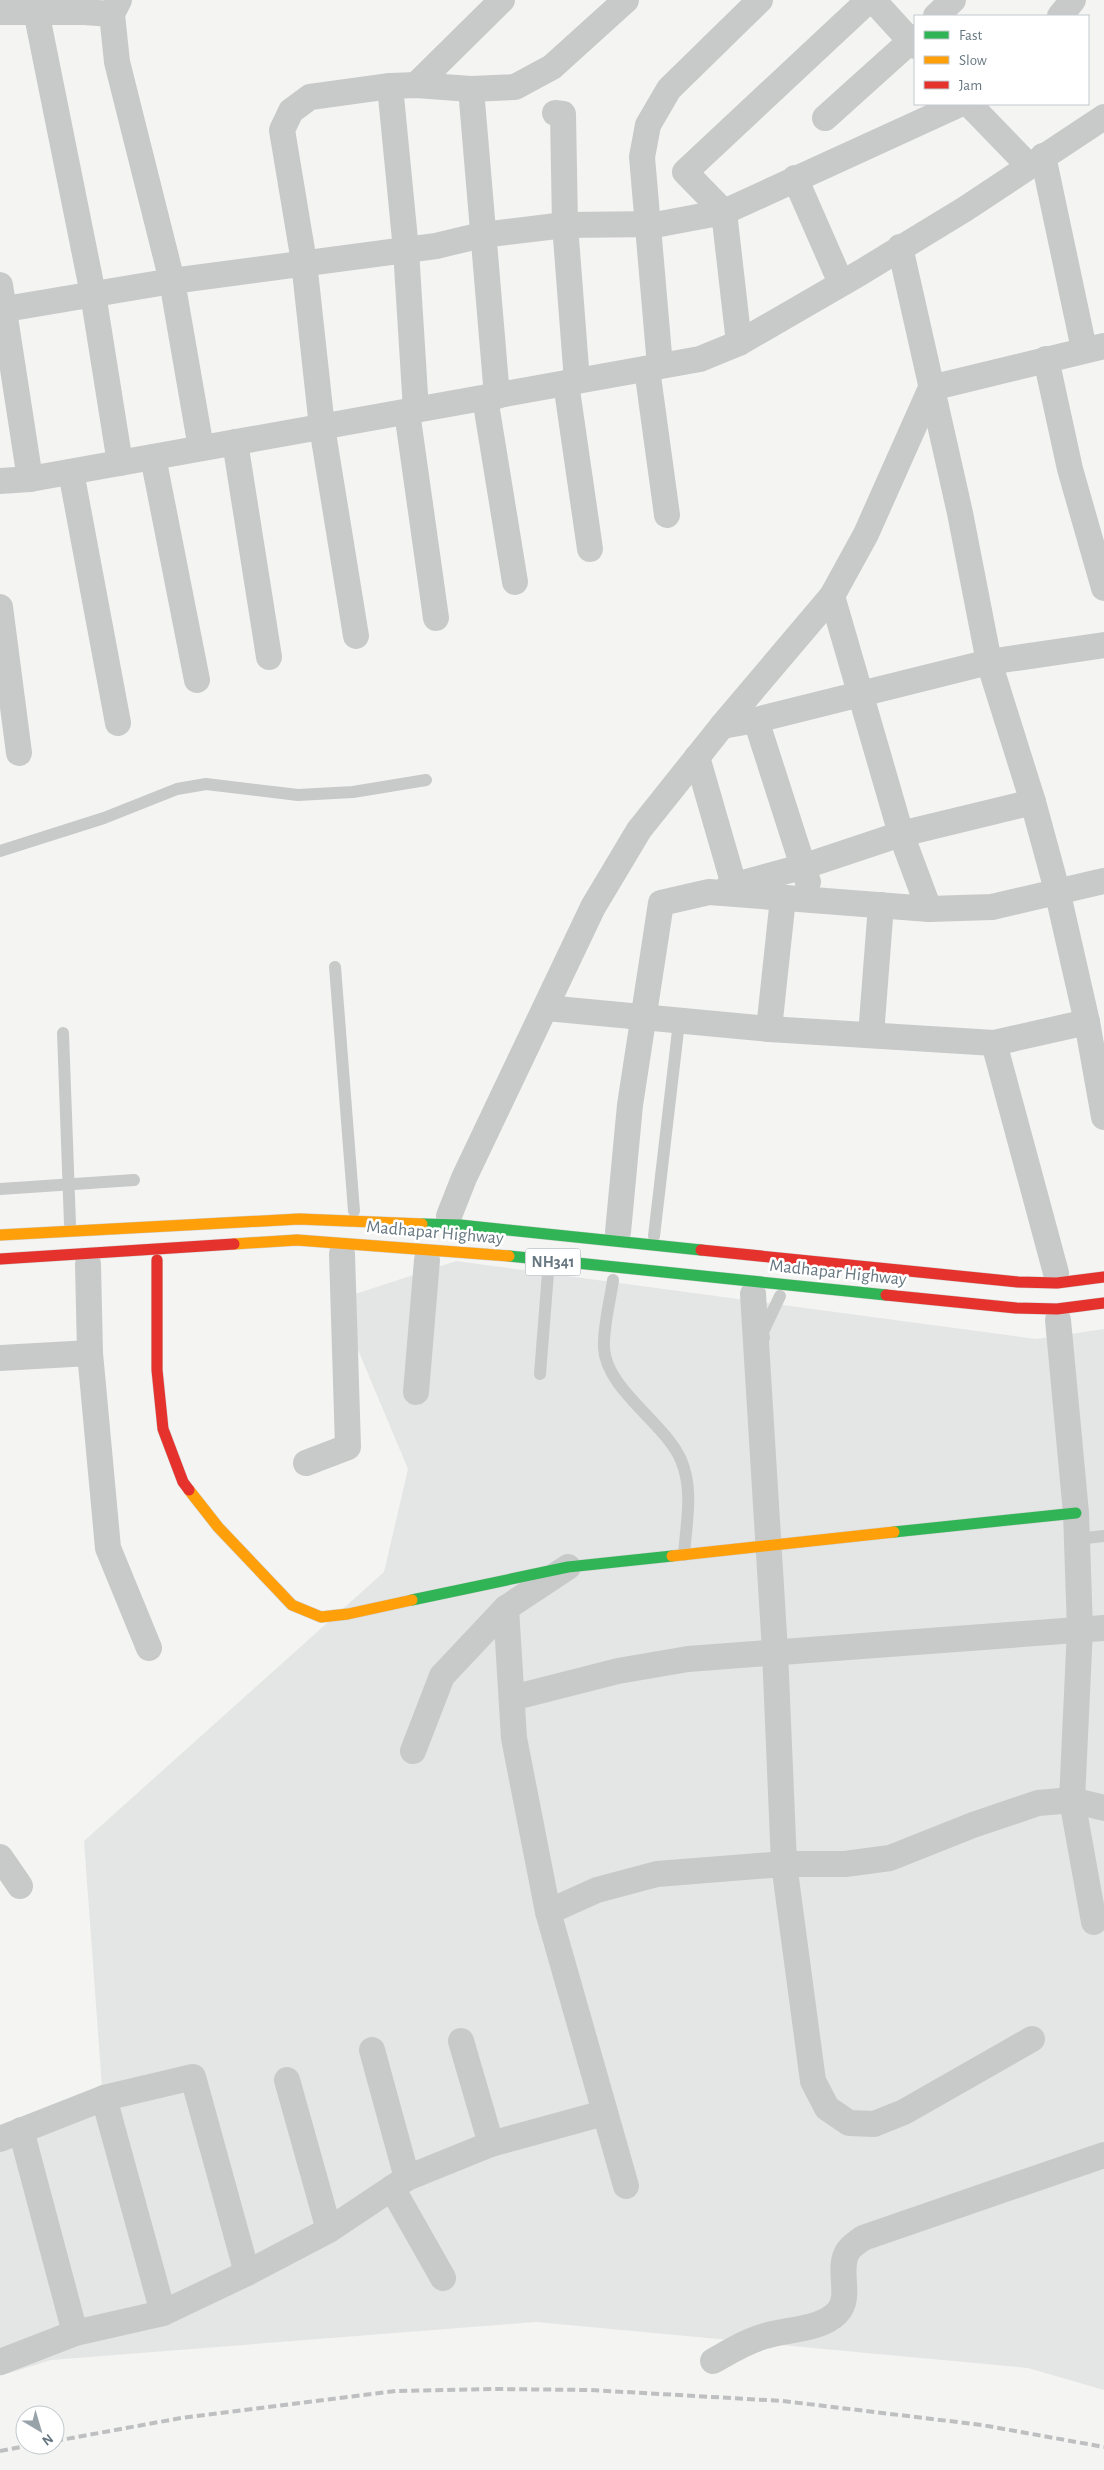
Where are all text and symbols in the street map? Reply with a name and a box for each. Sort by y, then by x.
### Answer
legend [914,15,1089,105]
text: Fast [959,28,983,43]
text: Slow [959,53,987,68]
text: Jam [959,78,982,93]
street label: Madhapar Highway [366,1218,505,1248]
road number: NH341 [526,1248,580,1276]
street label: Madhapar Highway [769,1257,908,1289]
north arrow [15,2405,65,2455]
text: N [39,2431,56,2448]

